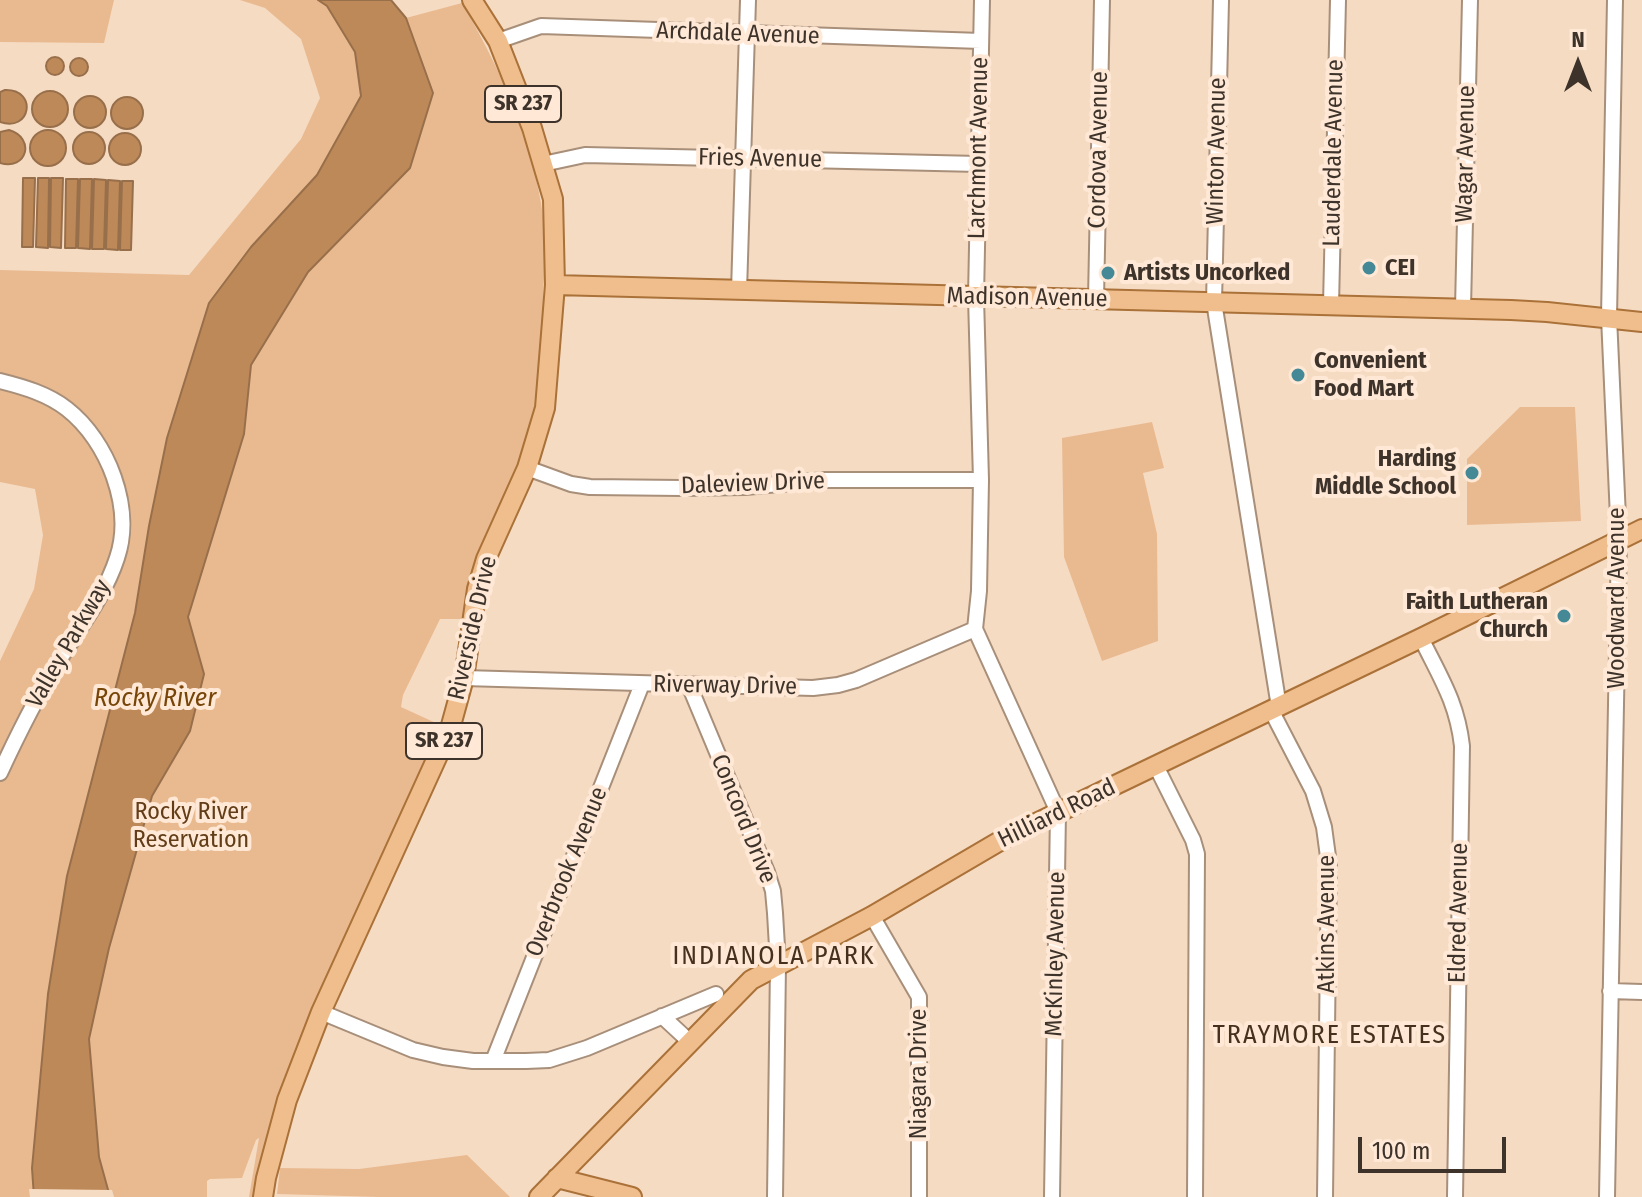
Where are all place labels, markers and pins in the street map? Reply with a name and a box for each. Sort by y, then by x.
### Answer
place label: CEI [1385,254,1415,282]
place label: Artists Uncorked [1124,259,1290,287]
marker: CEI [1360,259,1378,277]
marker: Artists Uncorked [1099,264,1117,282]
place label: Convenient Food Mart [1314,347,1427,403]
marker: Convenient Food Mart [1289,366,1307,384]
place label: Harding Middle School [1315,445,1456,501]
marker: Harding Middle School [1463,464,1481,482]
place label: Faith Lutheran Church [1406,588,1548,644]
marker: Faith Lutheran Church [1555,607,1573,625]

